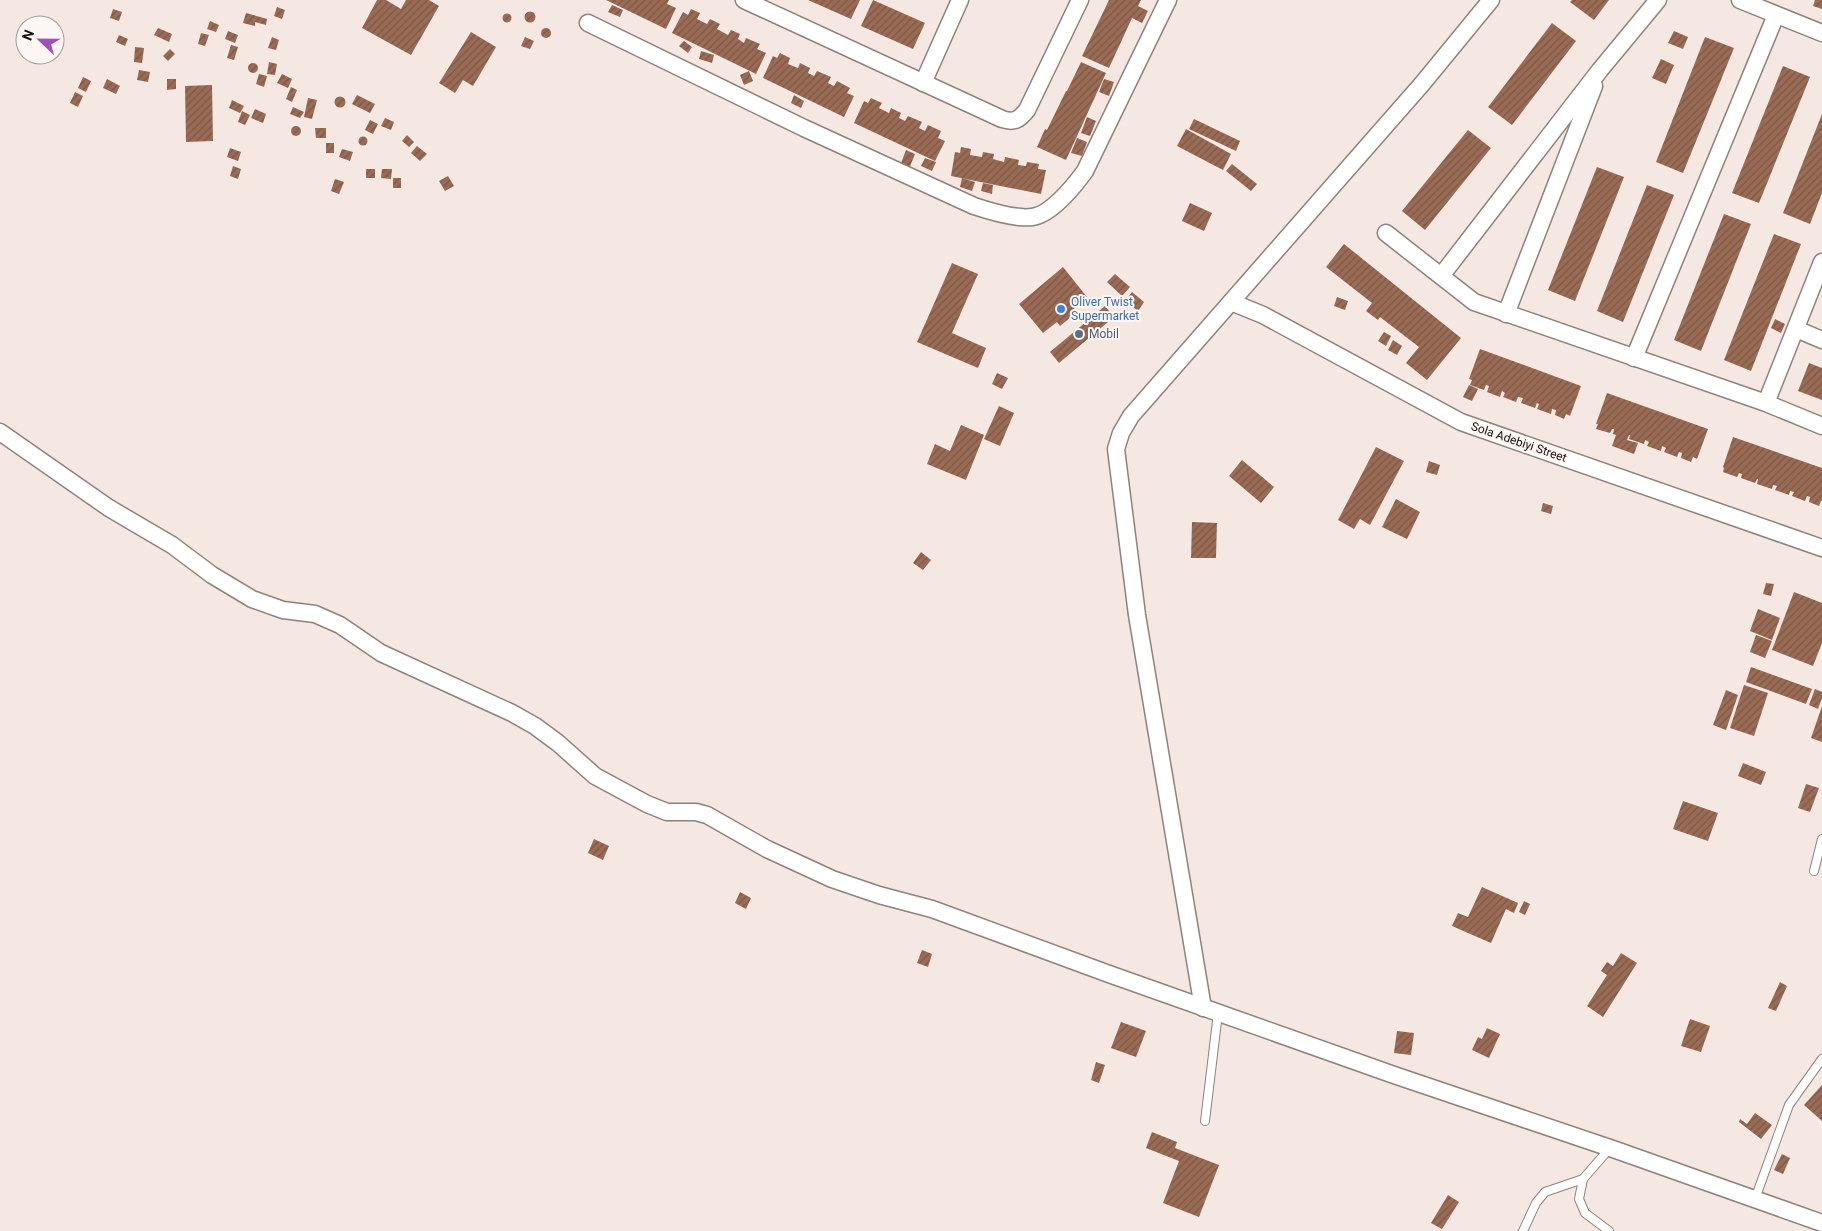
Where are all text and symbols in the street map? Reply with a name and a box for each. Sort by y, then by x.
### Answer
north arrow [15,15,65,65]
text: N [19,28,37,43]
place label: Oliver Twist Supermarket [1071,295,1139,323]
marker: Oliver Twist Supermarket [1055,303,1067,315]
place label: Mobil [1089,327,1119,341]
marker: Mobil [1073,328,1085,340]
street label: Sola Adebiyi Street [1469,419,1569,465]

